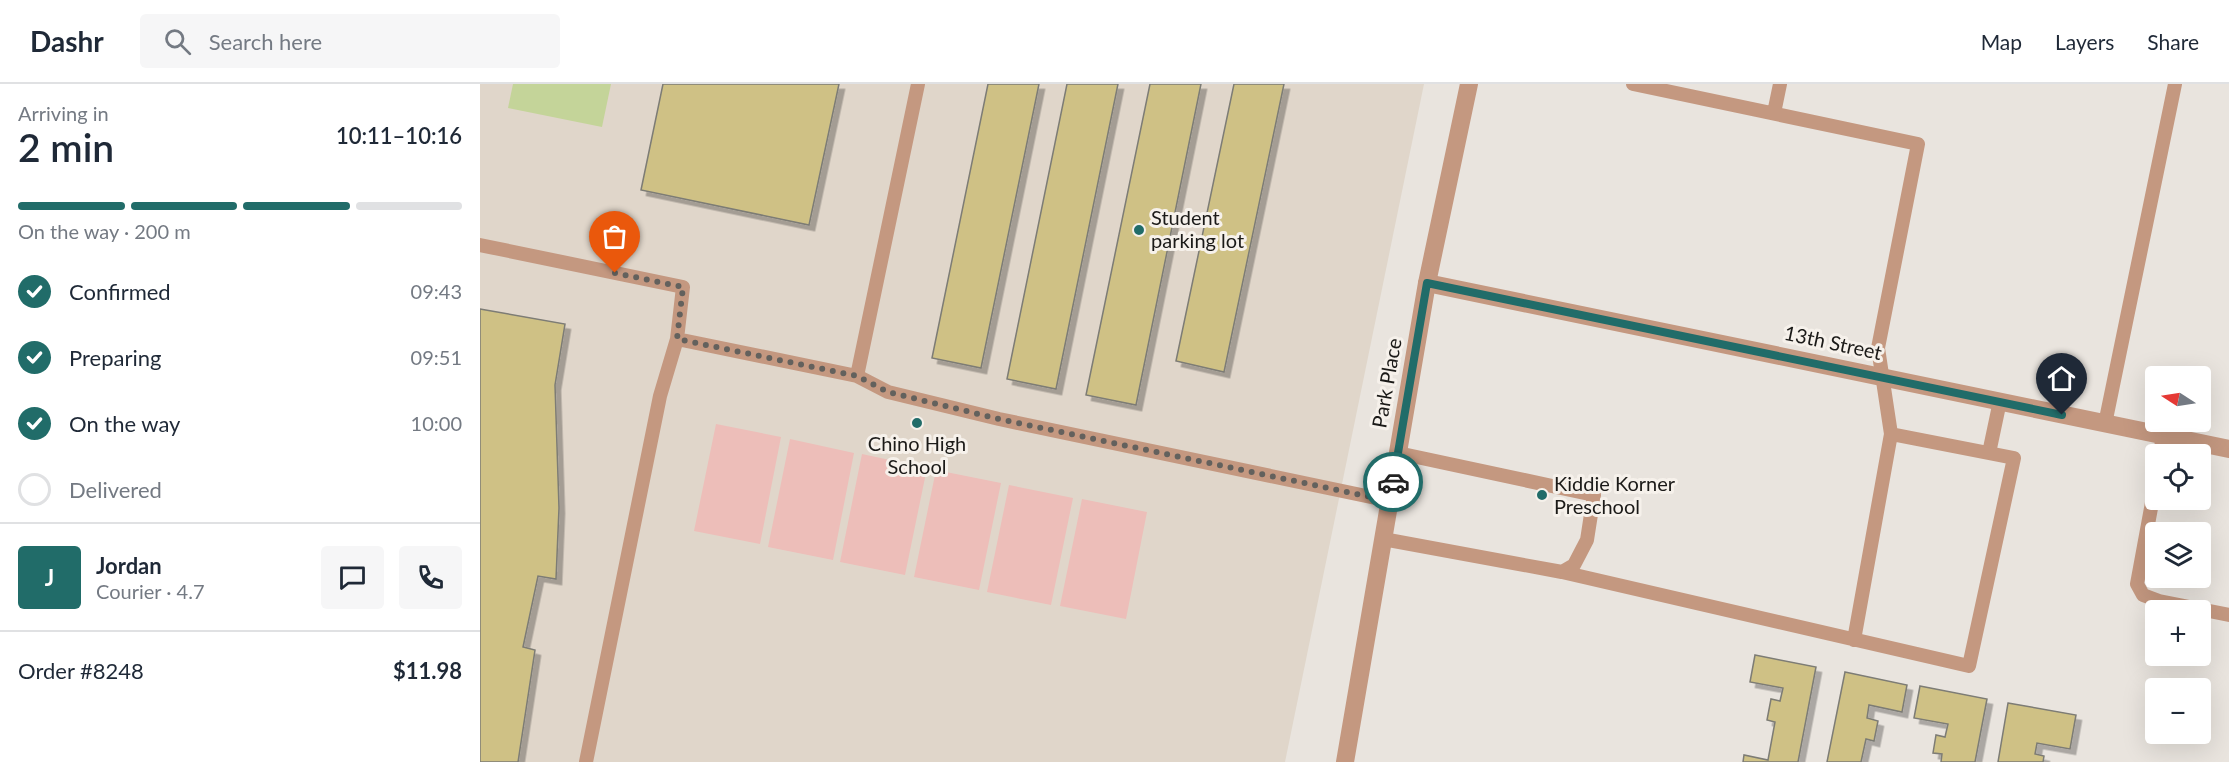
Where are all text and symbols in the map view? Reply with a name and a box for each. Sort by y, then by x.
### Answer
search box [140,14,560,68]
text: Dashr [30,24,104,58]
icon: search [161,25,194,58]
text: Search here [209,28,322,55]
text: Map [1981,29,2022,54]
text: Layers [2055,29,2114,54]
text: Share [2147,29,2199,54]
text: Arriving in [18,101,109,125]
text: 10:11–10:16 [336,122,462,149]
text: 2 min [18,124,114,170]
place label: Student parking lot [1151,205,1244,252]
pin [589,211,640,273]
text: On the way · 200 m [18,219,191,243]
icon: bag [598,220,631,253]
marker: Student parking lot [1132,223,1146,237]
icon: check [18,275,51,308]
text: Confirmed [69,278,171,305]
text: 09:43 [411,279,462,303]
street label: 13th Street [1782,320,1884,364]
street label: Park Place [1366,336,1406,430]
icon: check [18,341,51,374]
text: Preparing [69,344,161,371]
text: 09:51 [411,345,462,369]
pin [2036,353,2087,415]
icon: home [2045,362,2078,395]
north arrow [2145,366,2211,432]
map controls [2145,366,2211,744]
icon: check [18,407,51,440]
text: On the way [69,410,180,437]
text: 10:00 [411,411,462,435]
marker: Chino High School [910,416,924,430]
place label: Chino High School [868,431,966,478]
button: locate [2145,444,2211,510]
courier [1363,452,1423,512]
icon: car [1377,466,1410,499]
place label: Kiddie Korner Preschool [1554,471,1676,518]
text: Delivered [69,476,162,503]
marker: Kiddie Korner Preschool [1535,488,1549,502]
button: layers [2145,522,2211,588]
button: chat [321,546,384,609]
button: phone [399,546,462,609]
text: Jordan [96,552,162,579]
text: J [45,564,54,591]
text: Courier · 4.7 [96,579,205,603]
button: + [2145,600,2211,666]
text: Order #8248 [18,657,144,684]
text: $11.98 [393,657,462,684]
button: − [2145,678,2211,744]

